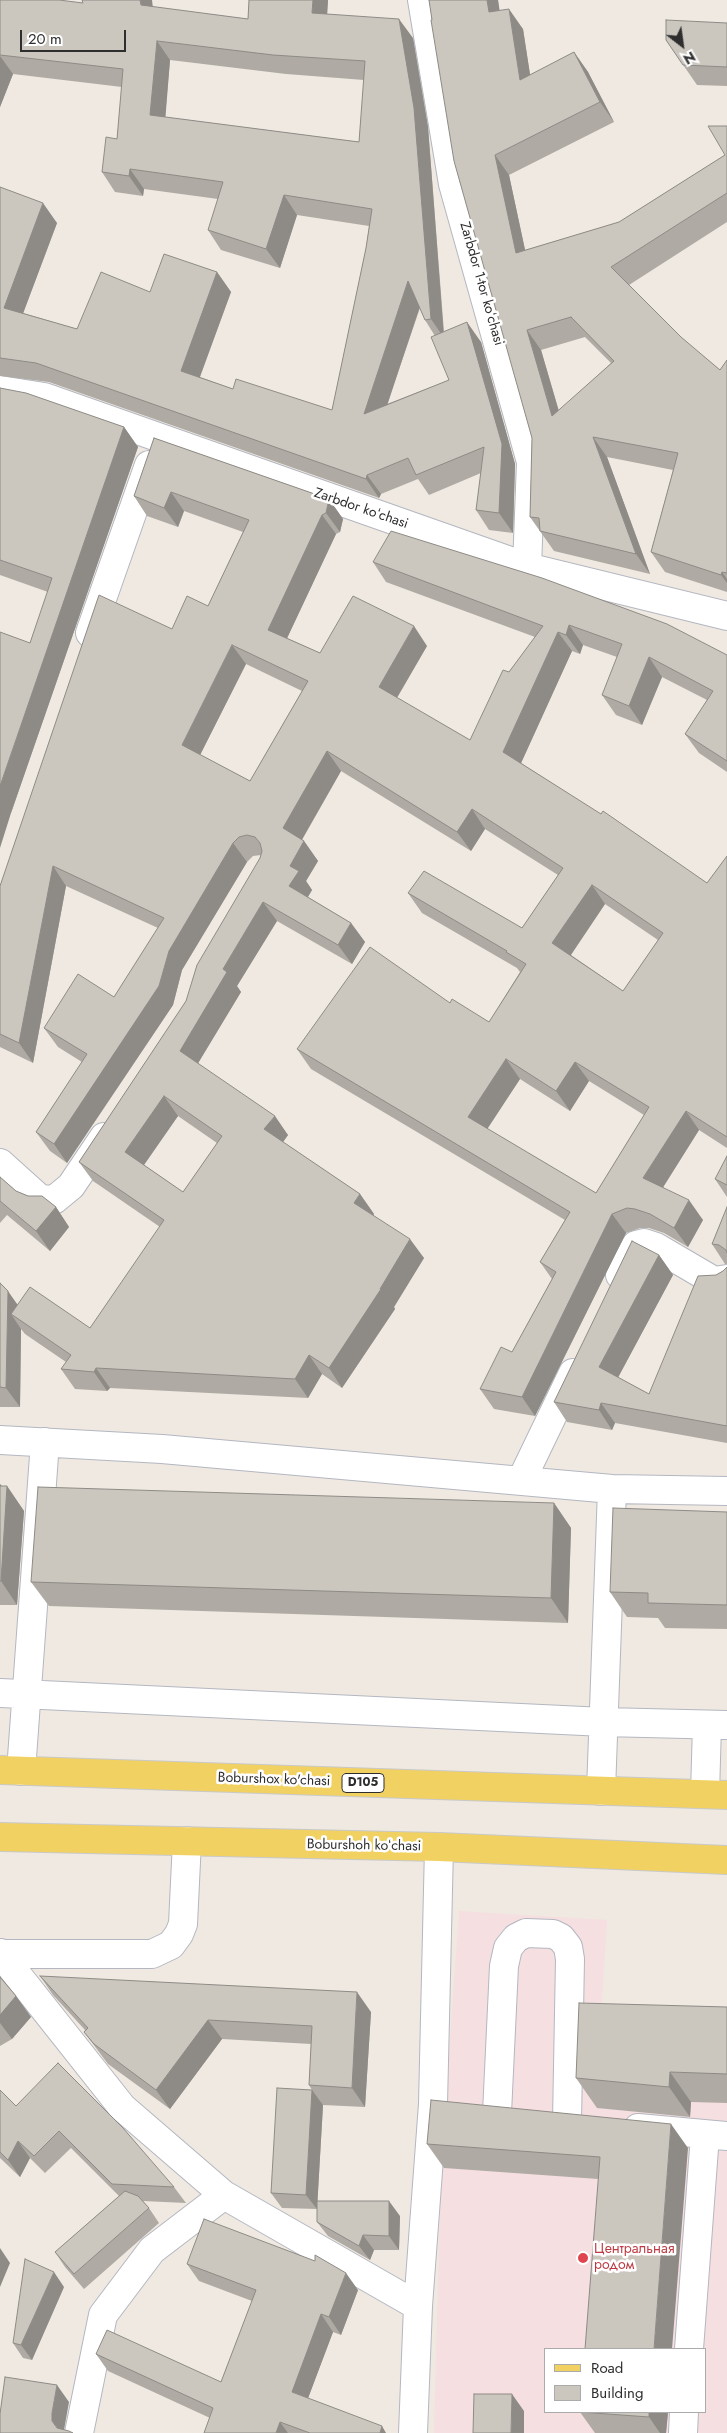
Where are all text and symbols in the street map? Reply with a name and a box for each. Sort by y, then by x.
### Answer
scale bar [22,20,129,52]
north arrow [657,20,707,70]
text: 20 m [28,28,62,50]
text: N [680,47,699,69]
street label: Zarbdor 1-tor koʻchasi [455,220,507,348]
street label: Zarbdor koʻchasi [312,485,410,533]
street label: Boburshox ko'chasi [217,1770,331,1790]
road number: D105 [342,1774,384,1792]
street label: Boburshoh koʻchasi [307,1837,421,1855]
place label: Центральная родом [594,2242,674,2274]
marker: Центральная родом [576,2251,590,2265]
legend [544,2348,707,2413]
text: Road [591,2357,623,2379]
text: Building [591,2382,643,2404]

